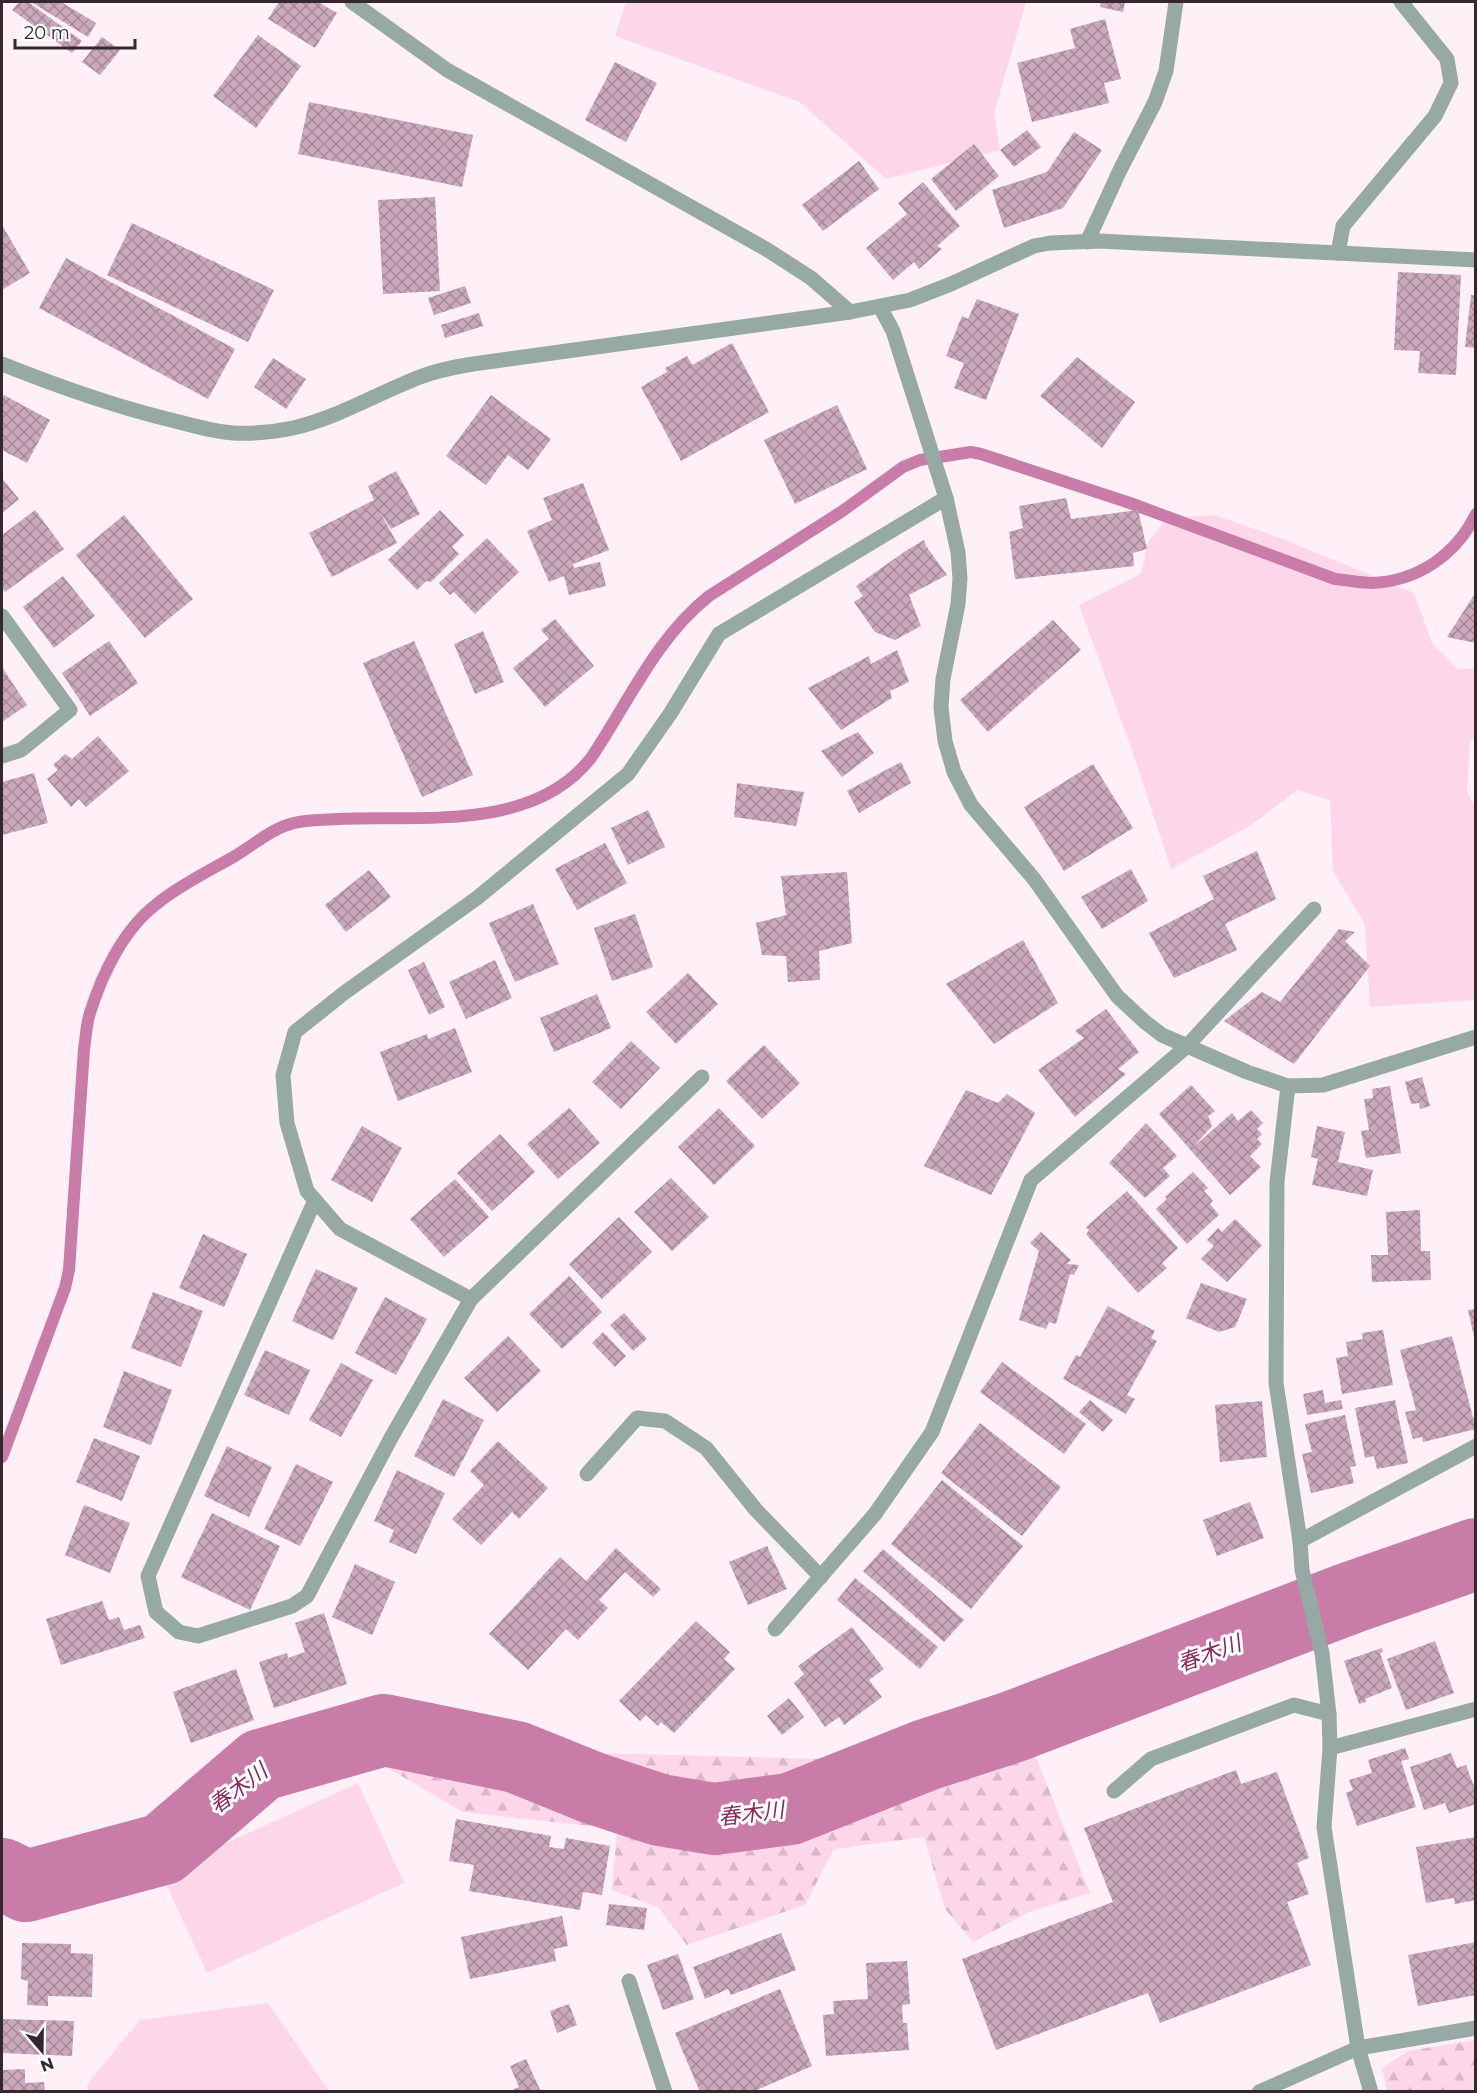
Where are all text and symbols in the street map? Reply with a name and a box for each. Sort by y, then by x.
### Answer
scale bar [15,12,135,50]
text: 20 m [24,22,70,44]
water label: 春木川 [1174,1629,1247,1677]
water label: 春木川 [204,1757,274,1819]
water label: 春木川 [717,1796,787,1831]
north arrow [12,2021,72,2081]
text: N [38,2053,56,2076]

